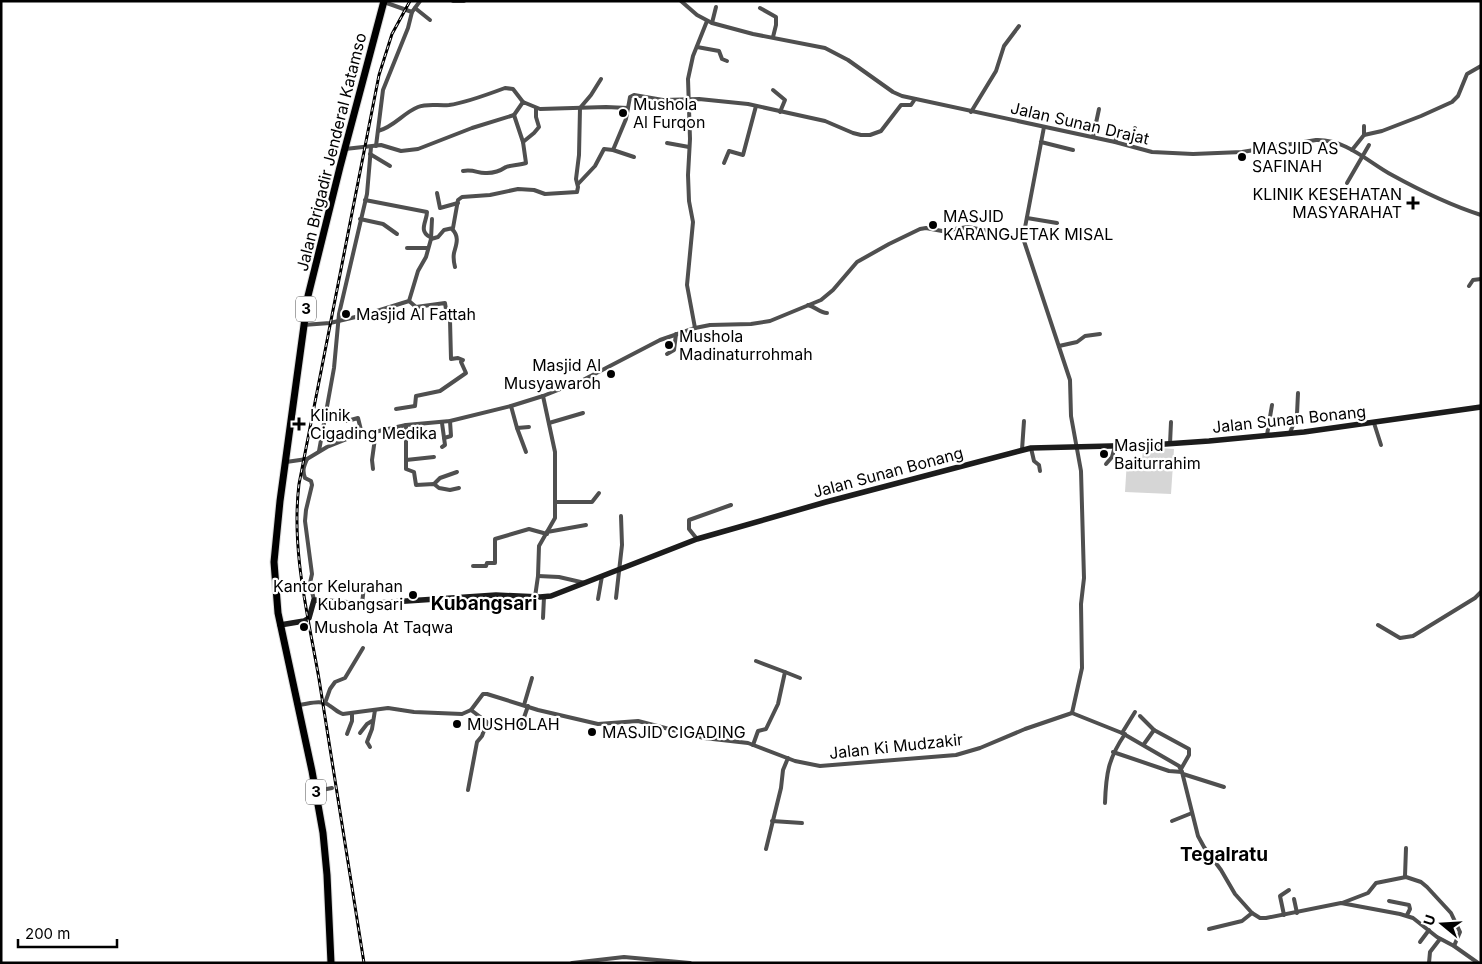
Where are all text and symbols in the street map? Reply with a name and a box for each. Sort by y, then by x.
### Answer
street label: Jalan Brigadir Jenderal Katamso [292,31,370,273]
place label: Mushola Al Furqon [633,94,705,132]
street label: Jalan Sunan Drajat [1009,97,1151,149]
marker: Mushola Al Furqon [617,107,629,119]
place label: MASJID AS SAFINAH [1252,138,1339,176]
marker: MASJID AS SAFINAH [1236,151,1248,163]
place label: KLINIK KESEHATAN MASYARAHAT [1252,184,1402,222]
marker: KLINIK KESEHATAN MASYARAHAT [1406,196,1420,210]
place label: MASJID KARANGJETAK MISAL [943,206,1113,244]
marker: MASJID KARANGJETAK MISAL [927,219,939,231]
road number: 3 [296,296,316,322]
place label: Masjid Al Fattah [356,304,476,324]
marker: Masjid Al Fattah [340,308,352,320]
place label: Mushola Madinaturrohmah [679,326,813,364]
marker: Mushola Madinaturrohmah [663,339,675,351]
place label: Masjid Al Musyawaroh [504,355,601,393]
marker: Masjid Al Musyawaroh [605,368,617,380]
street label: Jalan Sunan Bonang [1211,401,1367,437]
place label: Klinik Cigading Medika [310,405,437,443]
marker: Klinik Cigading Medika [292,417,306,431]
place label: Masjid Baiturrahim [1114,435,1201,473]
street label: Jalan Sunan Bonang [811,442,965,502]
marker: Masjid Baiturrahim [1098,448,1110,460]
place label: Kantor Kelurahan Kubangsari [273,576,403,614]
marker: Kantor Kelurahan Kubangsari [407,589,419,601]
district label: Kubangsari [431,592,537,615]
place label: Mushola At Taqwa [314,617,453,637]
marker: Mushola At Taqwa [298,621,310,633]
place label: MUSHOLAH [467,714,560,734]
marker: MUSHOLAH [451,718,463,730]
place label: MASJID CIGADING [602,722,746,742]
marker: MASJID CIGADING [586,726,598,738]
street label: Jalan Ki Mudzakir [828,729,964,763]
road number: 3 [306,780,326,804]
district label: Tegalratu [1180,843,1268,866]
north arrow [1417,899,1467,949]
text: U [1419,912,1439,927]
scale bar [18,916,116,948]
text: 200 m [25,924,70,943]

